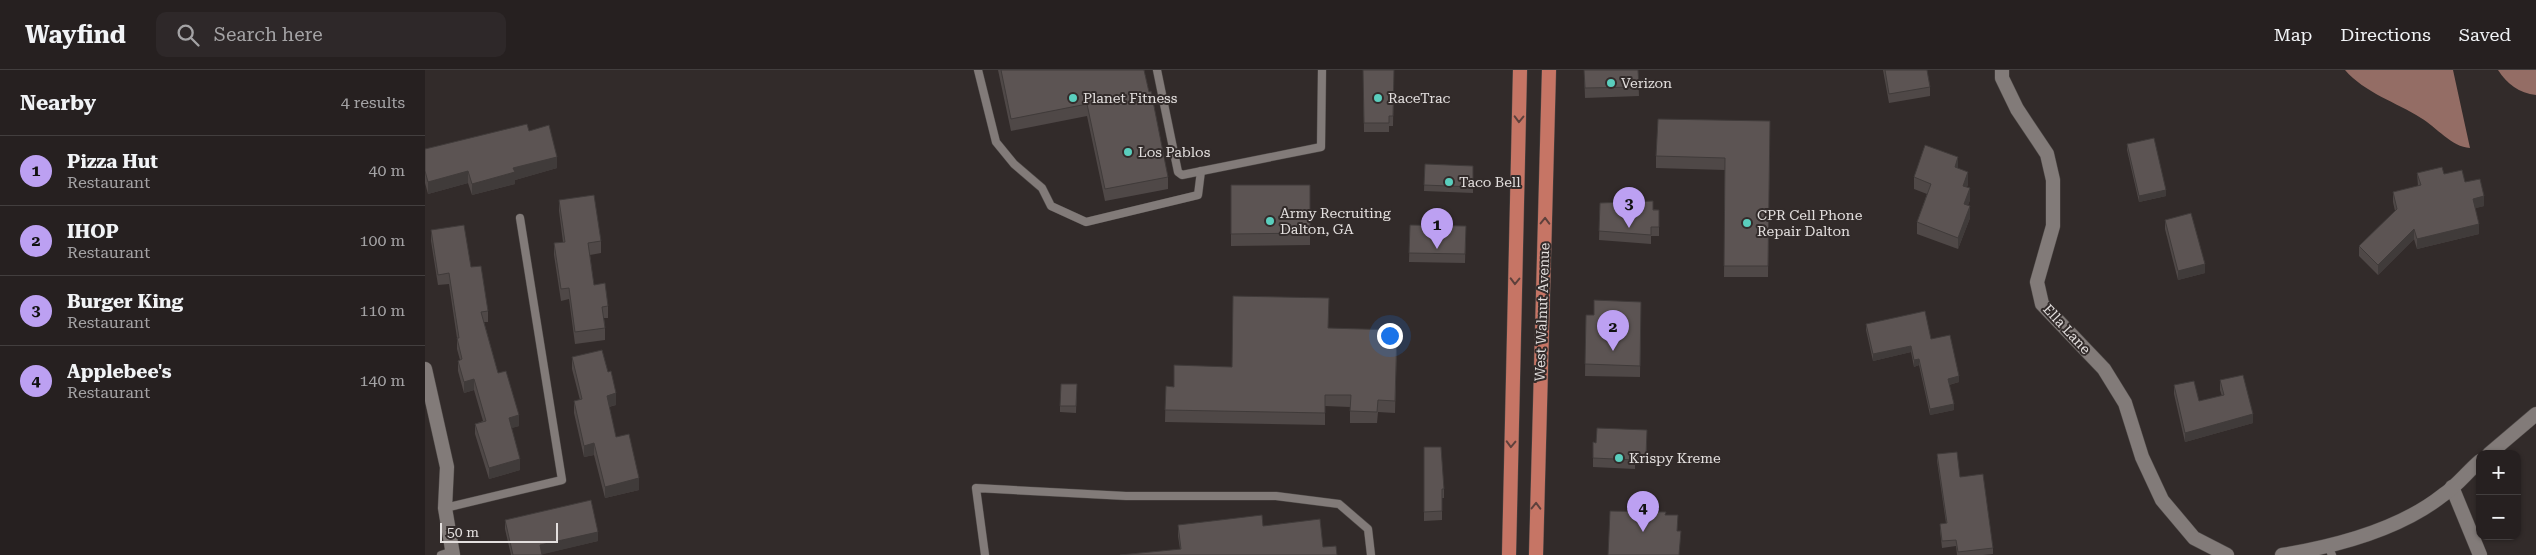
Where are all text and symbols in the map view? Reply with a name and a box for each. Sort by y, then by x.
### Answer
search box [156,12,506,57]
text: Wayfind [25,21,126,49]
icon: search [174,21,202,49]
text: Search here [214,23,323,46]
text: Map [2274,24,2312,45]
text: Directions [2340,24,2431,45]
text: Saved [2459,24,2511,45]
place label: Verizon [1621,75,1672,91]
marker: Verizon [1605,77,1617,89]
place label: Planet Fitness [1083,90,1178,106]
place label: RaceTrac [1388,90,1450,106]
text: Nearby [20,91,96,115]
marker: Planet Fitness [1067,92,1079,104]
marker: RaceTrac [1372,92,1384,104]
text: 4 results [341,93,405,112]
one-way arrow [1513,115,1524,123]
place label: Los Pablos [1138,144,1211,160]
marker: Los Pablos [1122,146,1134,158]
text: Pizza Hut [67,150,158,173]
text: 1 [32,161,40,180]
text: 40 m [368,161,405,180]
text: Restaurant [67,173,150,192]
place label: Taco Bell [1459,174,1521,190]
marker: Taco Bell [1443,176,1455,188]
pin: 3 [1613,187,1645,228]
place label: Army Recruiting Dalton, GA [1280,205,1391,237]
place label: CPR Cell Phone Repair Dalton [1757,207,1863,239]
pin: 1 [1421,208,1453,249]
marker: Army Recruiting Dalton, GA [1264,215,1276,227]
one-way arrow [1540,217,1550,225]
marker: CPR Cell Phone Repair Dalton [1741,217,1753,229]
text: IHOP [67,220,119,243]
text: 2 [32,231,40,250]
text: 100 m [359,231,405,250]
street label: West Walnut Avenue [1532,242,1552,382]
text: Restaurant [67,243,150,262]
one-way arrow [1510,278,1520,285]
text: Burger King [67,290,183,313]
text: 3 [32,301,40,320]
text: 110 m [359,301,405,320]
street label: Ella Lane [2040,301,2094,357]
pin: 2 [1597,310,1629,351]
text: Restaurant [67,313,150,332]
your location [1377,323,1403,349]
text: Applebee's [67,360,171,383]
text: 4 [32,371,40,390]
text: 140 m [359,371,405,390]
text: Restaurant [67,383,150,402]
one-way arrow [1506,440,1516,448]
place label: Krispy Kreme [1629,450,1721,466]
map controls [2476,450,2521,540]
button: + [2476,450,2521,495]
marker: Krispy Kreme [1613,452,1625,464]
pin: 4 [1627,491,1659,532]
button: − [2476,495,2521,540]
one-way arrow [1531,502,1541,510]
scale bar [440,520,557,543]
text: 50 m [447,524,479,540]

